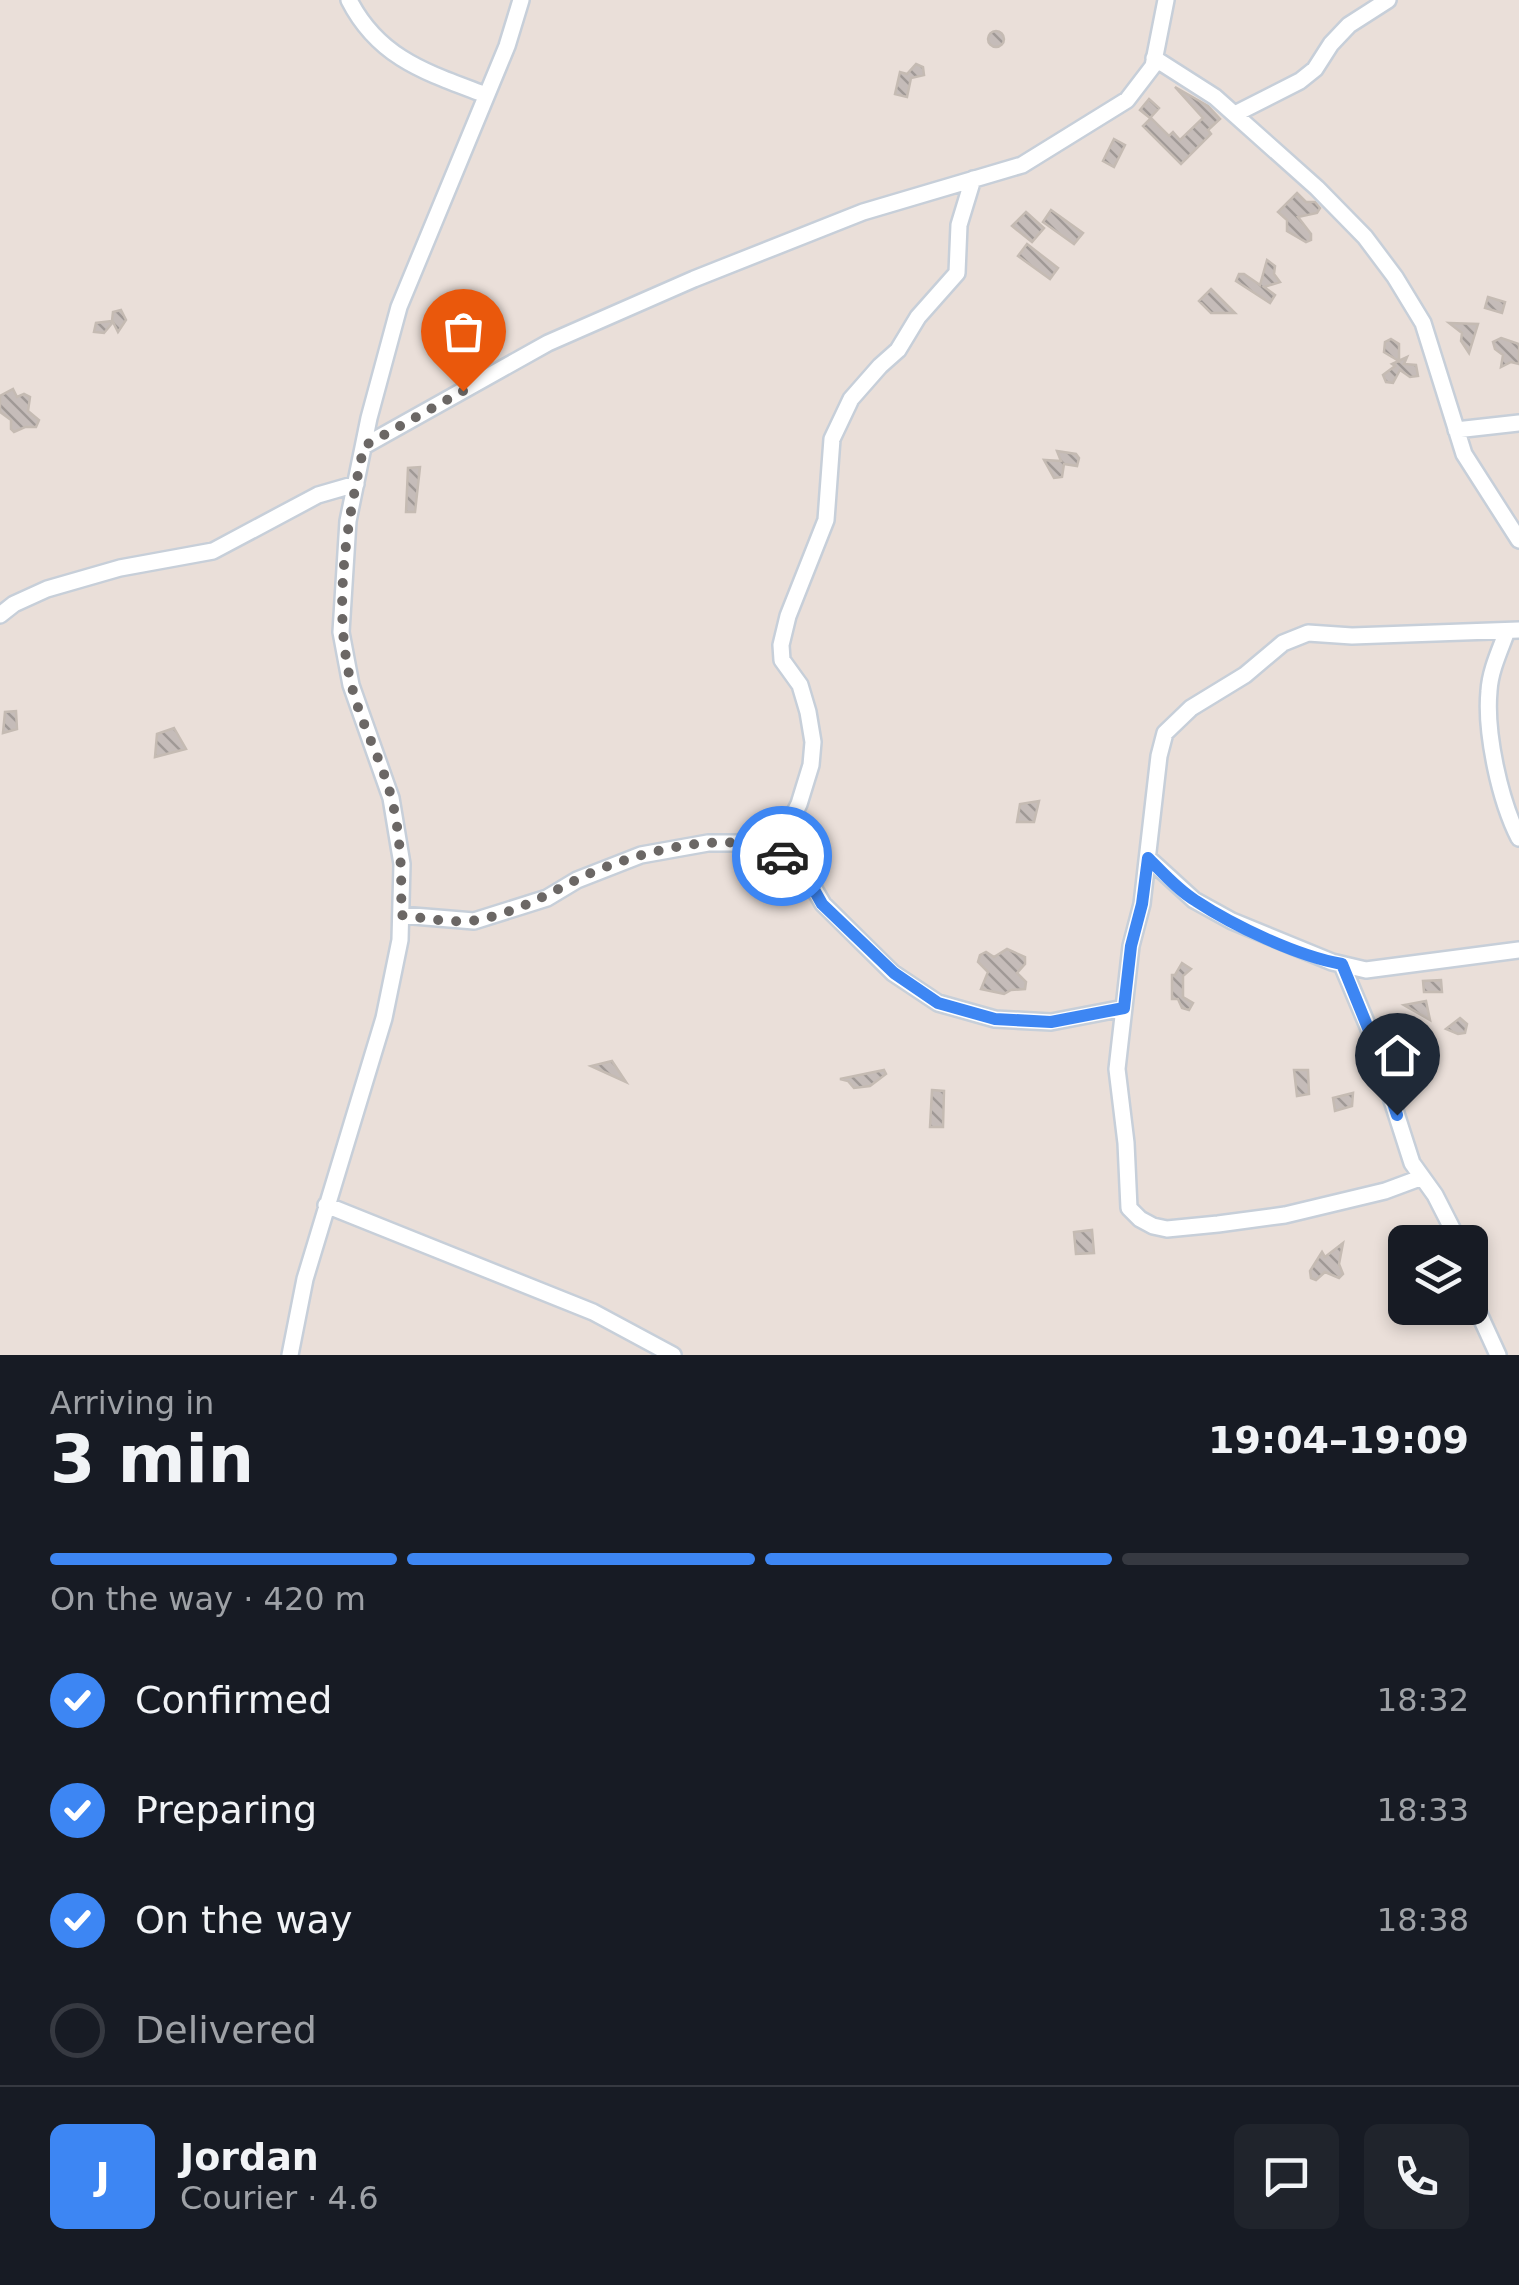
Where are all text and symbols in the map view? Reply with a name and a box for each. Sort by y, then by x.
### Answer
pin [421,289,506,392]
icon: bag [436,304,491,359]
courier [732,806,832,906]
icon: car [755,829,810,884]
pin [1355,1013,1440,1116]
icon: home [1370,1028,1425,1083]
map controls [1388,1225,1488,1325]
button: layers [1388,1225,1488,1325]
text: Arriving in [50,1384,214,1422]
text: 19:04–19:09 [1208,1418,1469,1462]
text: 3 min [50,1422,254,1497]
text: On the way · 420 m [50,1580,366,1618]
icon: check [50,1673,105,1728]
text: Confirmed [135,1678,332,1722]
text: 18:32 [1377,1681,1469,1719]
icon: check [50,1783,105,1838]
text: Preparing [135,1788,317,1832]
text: 18:33 [1377,1791,1469,1829]
icon: check [50,1893,105,1948]
text: On the way [135,1898,352,1942]
text: 18:38 [1377,1901,1469,1939]
text: Delivered [135,2008,317,2052]
button: chat [1234,2124,1339,2229]
button: phone [1364,2124,1469,2229]
text: Jordan [180,2135,319,2179]
text: J [95,2154,110,2198]
text: Courier · 4.6 [180,2179,379,2217]

